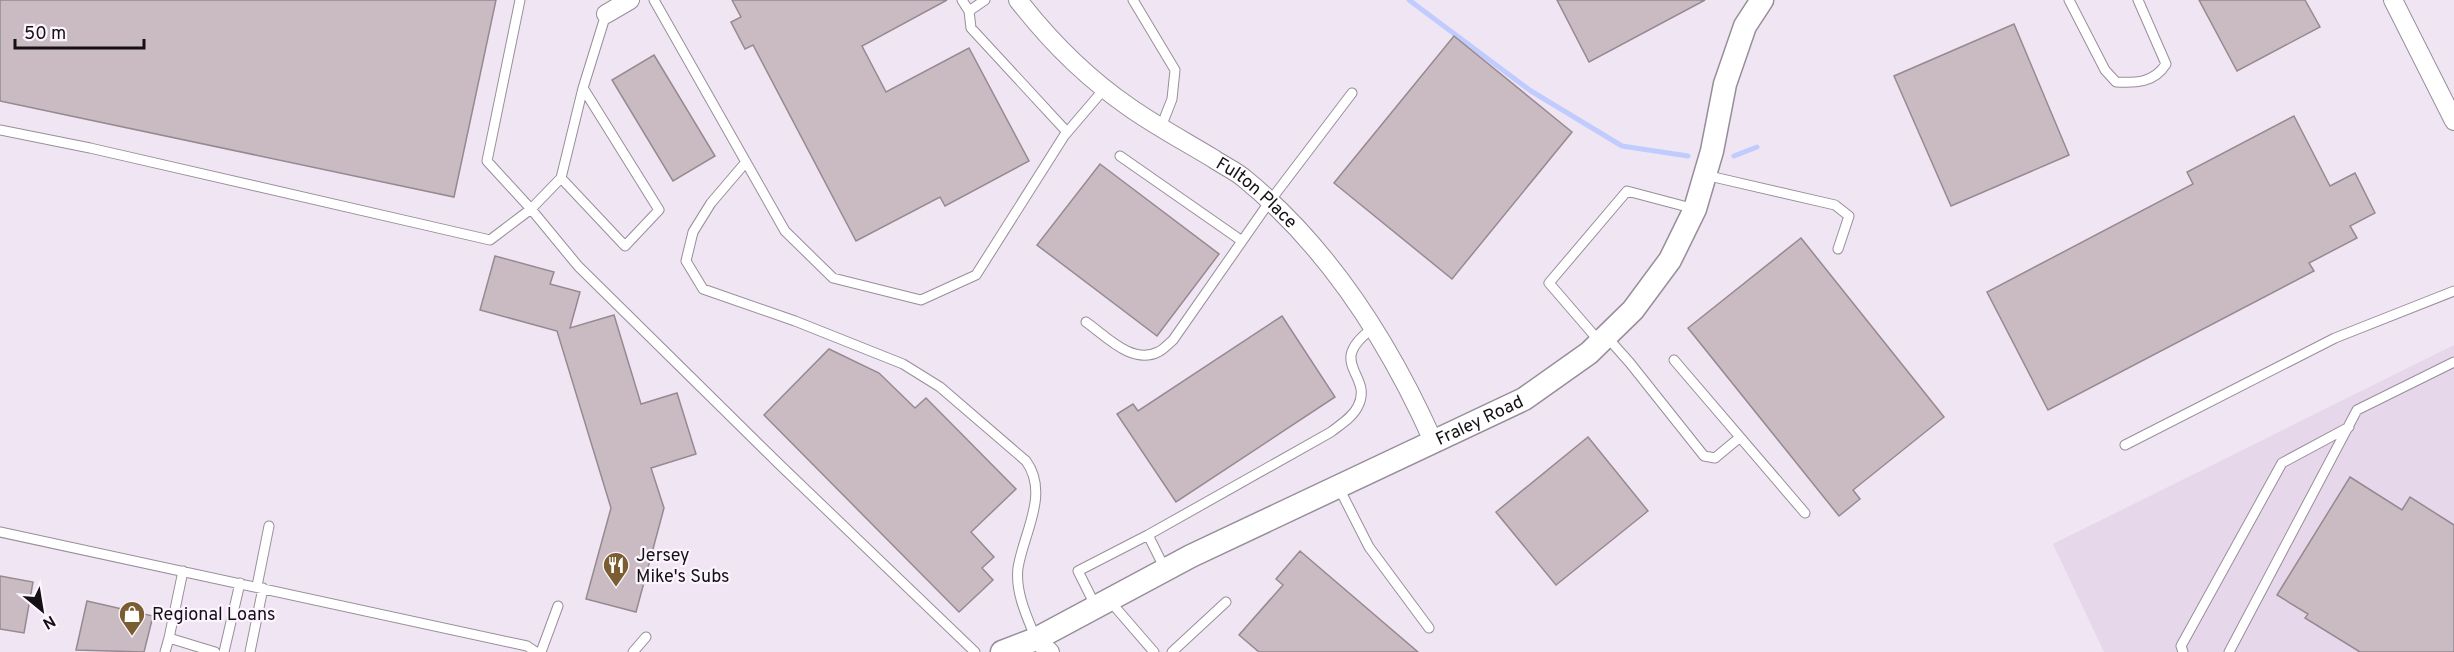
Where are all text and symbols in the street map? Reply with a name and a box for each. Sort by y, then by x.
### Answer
scale bar [15,12,144,50]
text: 50 m [24,23,66,46]
street label: Fulton Place [1211,153,1302,234]
street label: Fraley Road [1432,391,1528,452]
place label: Jersey Mike's Subs [636,545,730,589]
restaurant icon: Jersey Mike's Subs [601,550,631,588]
north arrow [12,580,72,640]
shop icon: Regional Loans [117,599,147,637]
place label: Regional Loans [152,604,275,627]
text: N [39,610,58,633]

